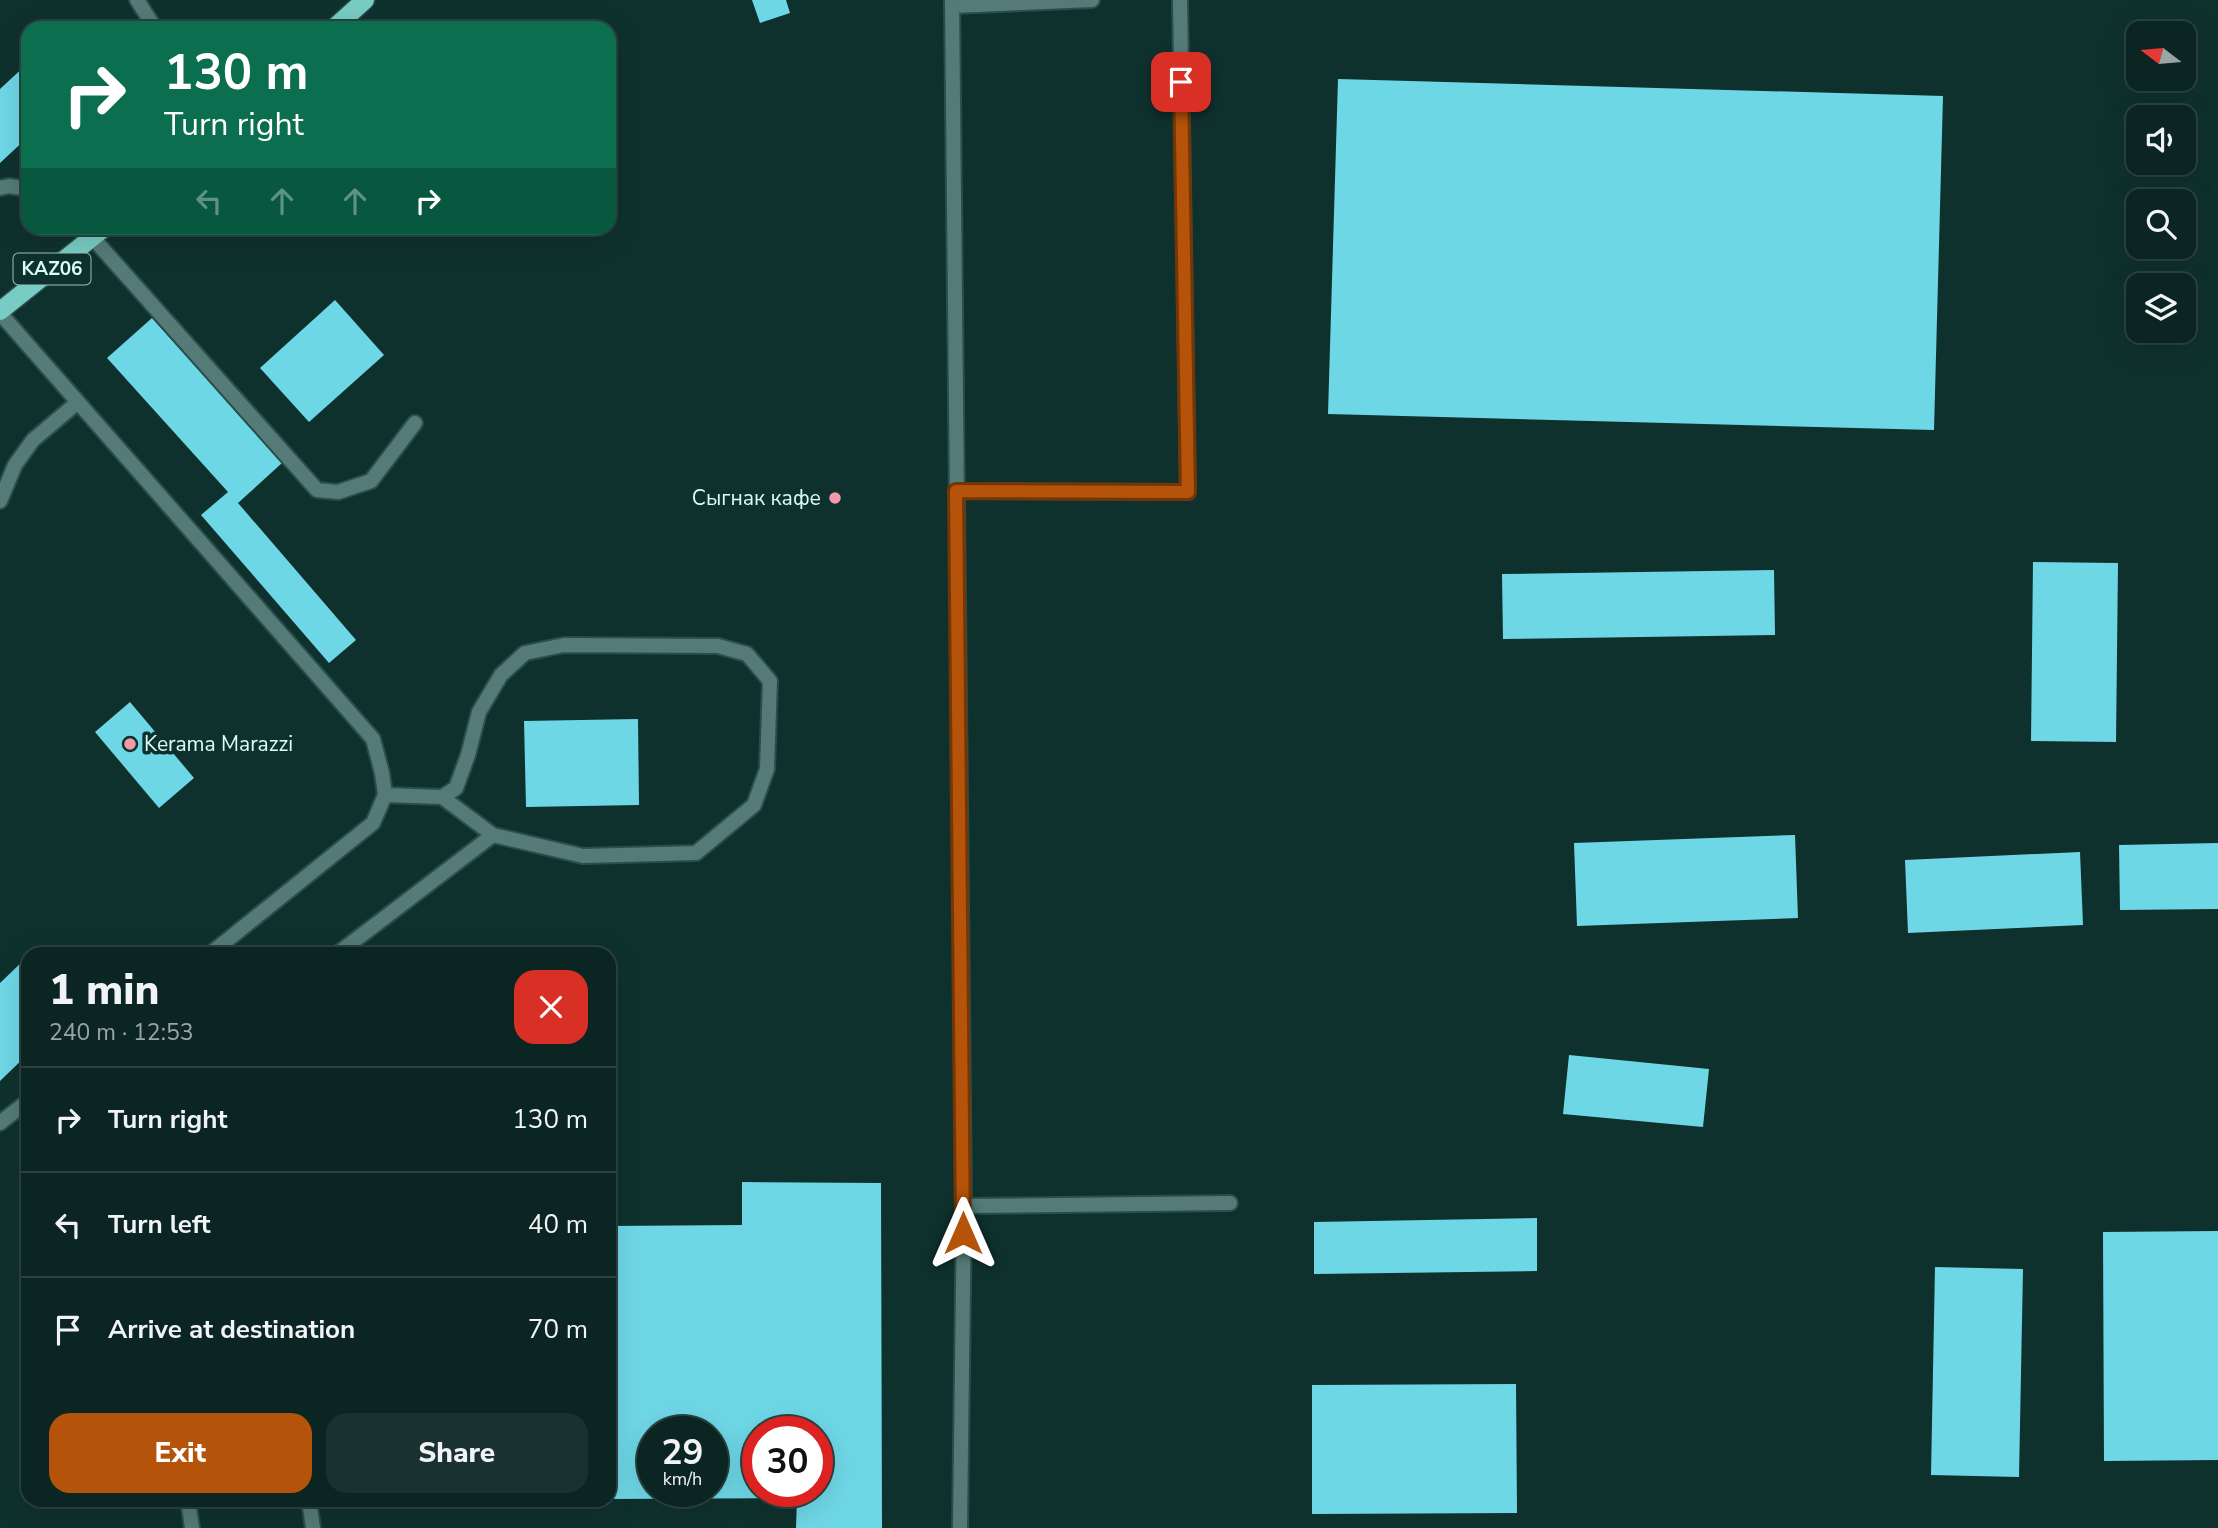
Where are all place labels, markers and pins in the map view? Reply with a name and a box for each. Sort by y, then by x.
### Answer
pin [1151,52,1211,112]
place label: Сыгнак кафе [692,484,821,512]
marker: Сыгнак кафе [827,490,843,506]
place label: Kerama Marazzi [144,730,293,758]
marker: Kerama Marazzi [122,736,138,752]

